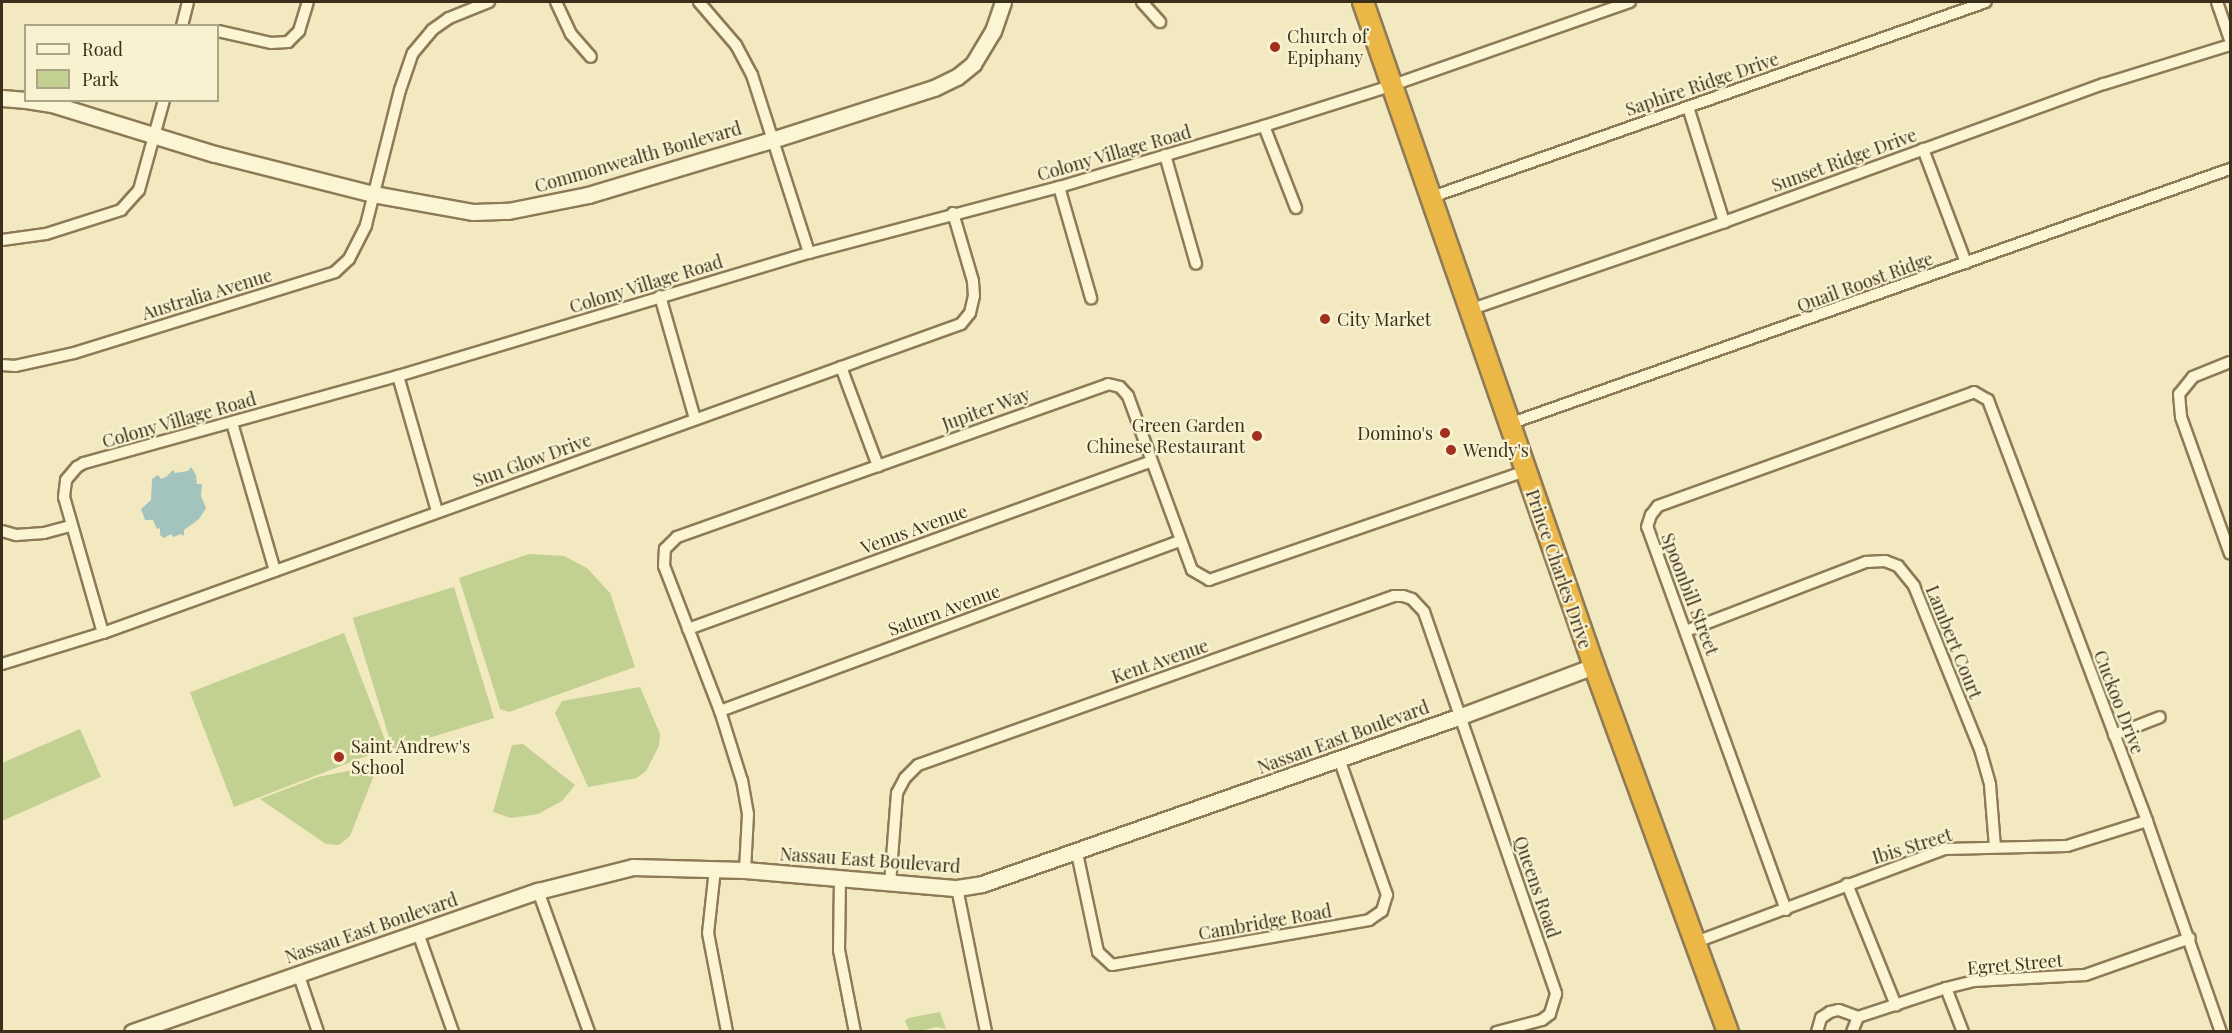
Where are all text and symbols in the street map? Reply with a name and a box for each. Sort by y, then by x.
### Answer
legend [24,24,219,102]
place label: Church of Epiphany [1287,26,1368,68]
text: Road [82,37,123,61]
marker: Church of Epiphany [1268,40,1282,54]
street label: Saphire Ridge Drive [1623,48,1781,120]
text: Park [82,67,119,91]
street label: Commonwealth Boulevard [532,117,744,197]
street label: Colony Village Road [1034,121,1194,185]
street label: Sunset Ridge Drive [1768,124,1920,196]
street label: Quail Roost Ridge [1794,247,1936,317]
street label: Colony Village Road [566,250,726,318]
street label: Australia Avenue [139,264,275,324]
place label: City Market [1337,308,1432,330]
marker: City Market [1318,312,1332,326]
street label: Jupiter Way [939,383,1033,435]
street label: Colony Village Road [99,388,259,452]
place label: Green Garden Chinese Restaurant [1087,415,1245,458]
place label: Domino's [1357,422,1433,444]
marker: Domino's [1438,426,1452,440]
street label: Sun Glow Drive [470,428,594,492]
marker: Green Garden Chinese Restaurant [1250,429,1264,443]
place label: Wendy's [1463,439,1529,461]
marker: Wendy's [1444,443,1458,457]
street label: Prince Charles Drive [1522,486,1596,652]
street label: Venus Avenue [857,500,971,558]
street label: Spoonbill Street [1657,530,1723,658]
street label: Saturn Avenue [885,580,1003,640]
street label: Lambert Court [1921,582,1987,702]
street label: Kent Avenue [1108,634,1212,688]
street label: Cuckoo Drive [2089,647,2149,757]
street label: Nassau East Boulevard [1254,696,1432,778]
place label: Saint Andrew's School [351,736,471,778]
marker: Saint Andrew's School [332,750,346,764]
street label: Ibis Street [1869,824,1955,868]
street label: Queens Road [1509,833,1565,941]
street label: Nassau East Boulevard [779,843,961,877]
street label: Nassau East Boulevard [282,888,460,968]
street label: Cambridge Road [1197,900,1333,944]
street label: Egret Street [1966,949,2064,979]

